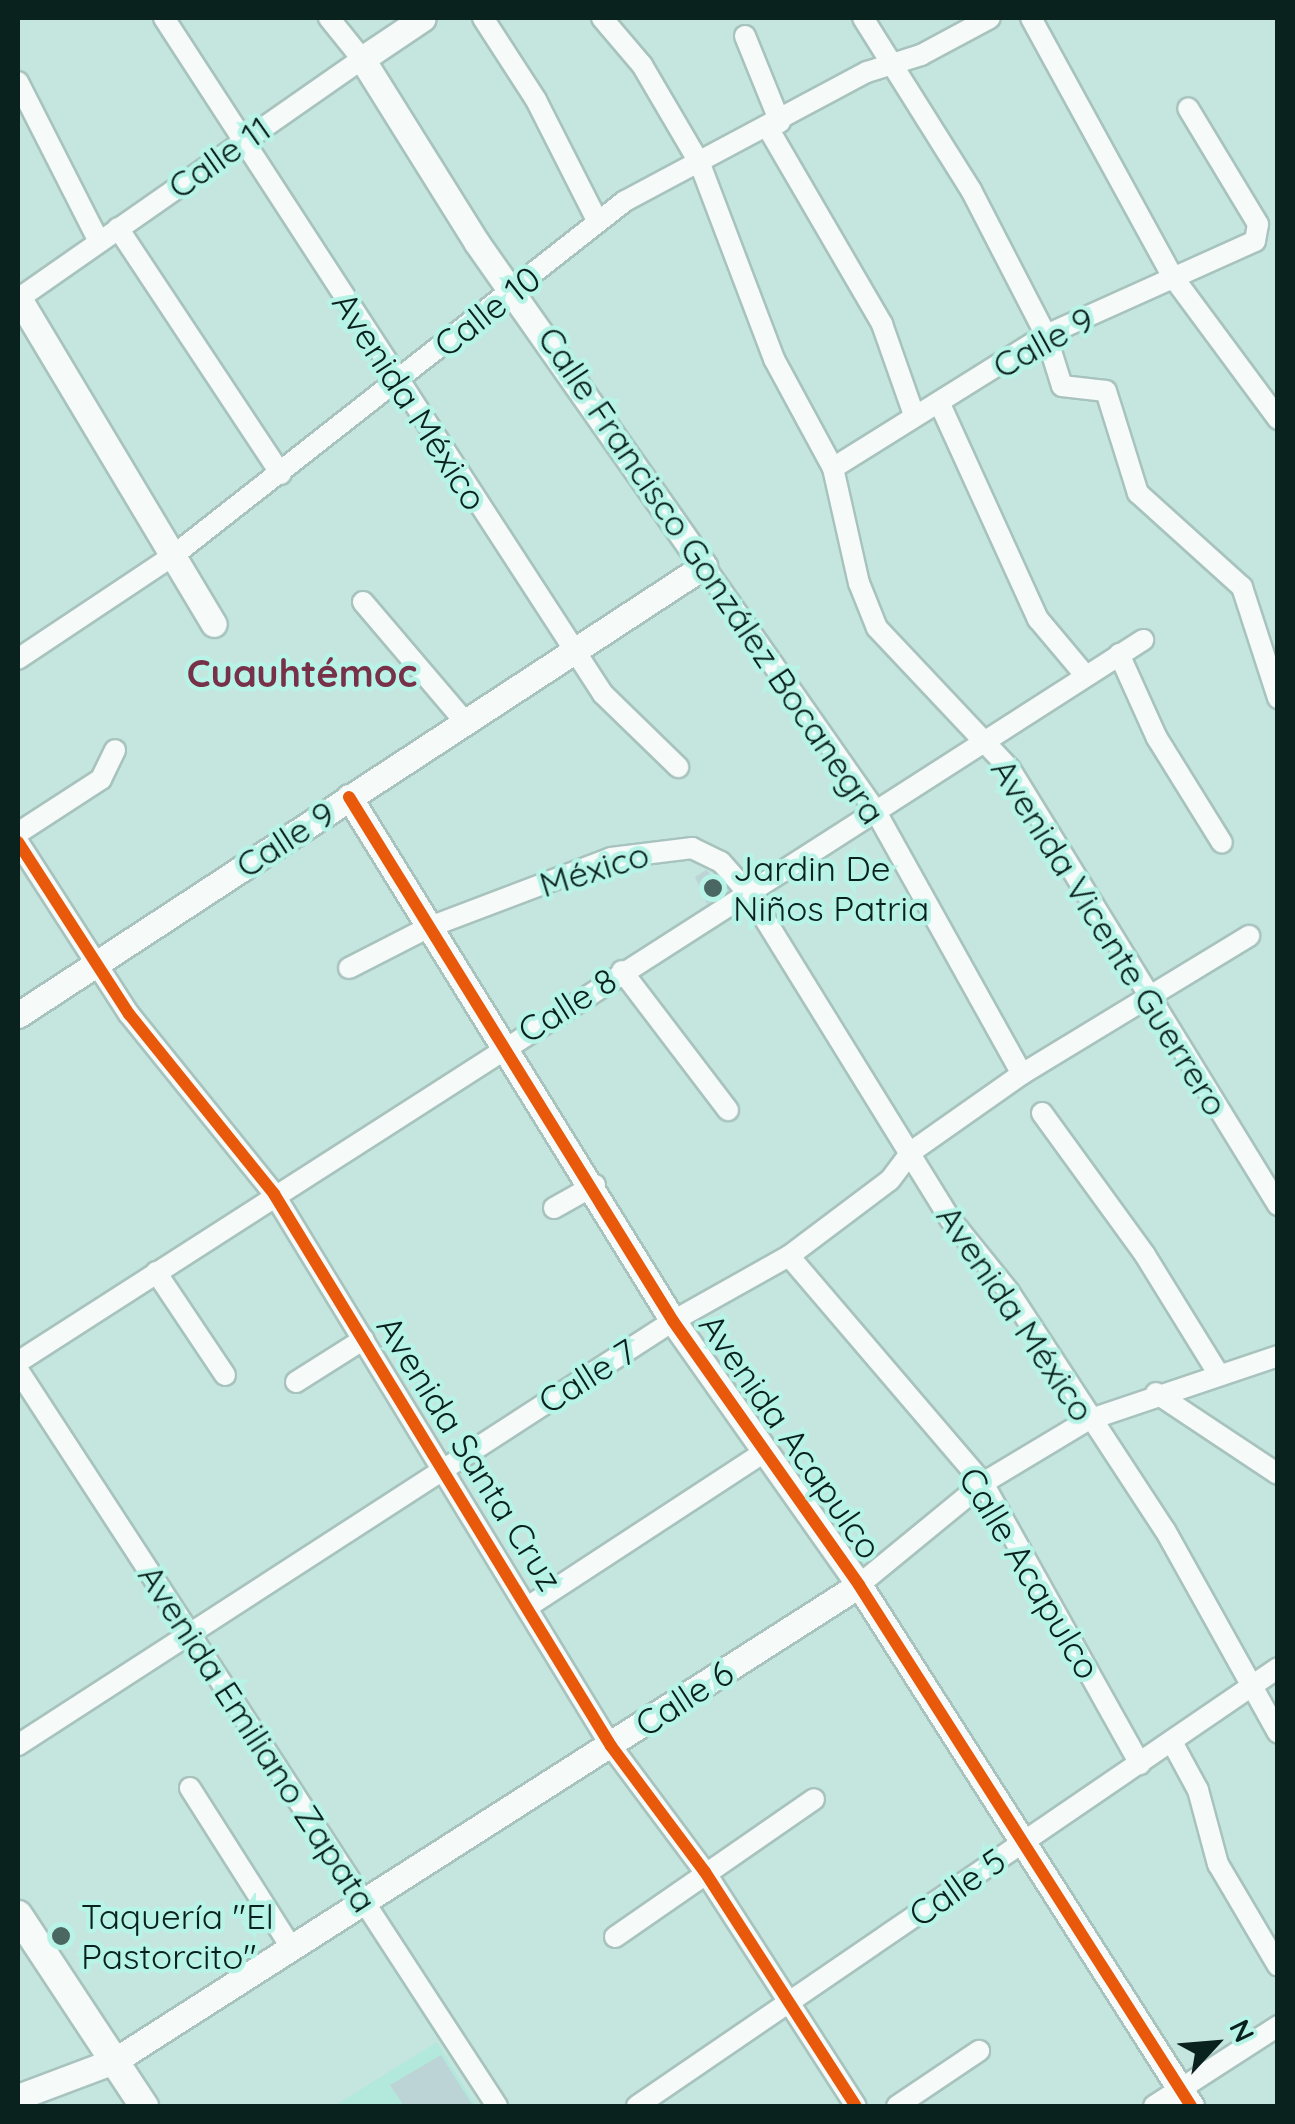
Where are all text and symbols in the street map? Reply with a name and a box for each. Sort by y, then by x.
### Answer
street label: Calle 11 [160,107,278,207]
street label: Calle 10 [426,257,548,365]
street label: Avenida México [324,284,496,518]
street label: Calle 9 [985,297,1101,387]
street label: Calle Francisco González Bocanegra [529,318,895,832]
district label: Cuauhtémoc [187,651,417,697]
street label: Avenida Vicente Guerrero [983,751,1237,1123]
street label: Calle 9 [228,792,342,886]
street label: México [534,833,654,905]
place label: Jardin De Niños Patria [733,847,929,929]
marker: Jardin De Niños Patria [702,877,724,899]
street label: Calle 8 [510,959,624,1051]
street label: Avenida México [928,1197,1104,1429]
street label: Avenida Acapulco [691,1305,891,1567]
street label: Avenida Santa Cruz [368,1308,572,1598]
street label: Calle 7 [530,1330,644,1422]
street label: Calle Acapulco [950,1460,1110,1686]
street label: Avenida Emiliano Zapata [130,1556,386,1920]
street label: Calle 6 [627,1651,741,1745]
street label: Calle 5 [901,1839,1013,1935]
place label: Taquería "El Pastorcito" [81,1895,274,1977]
marker: Taquería "El Pastorcito" [50,1925,72,1947]
north arrow [1165,1994,1265,2094]
text: N [1222,2014,1263,2048]

